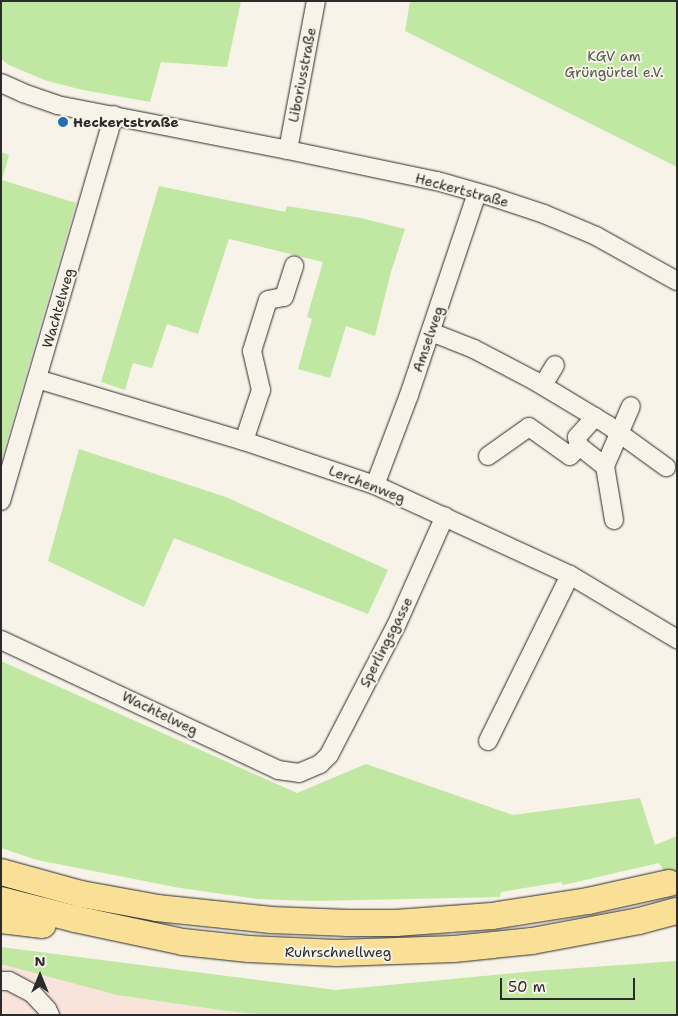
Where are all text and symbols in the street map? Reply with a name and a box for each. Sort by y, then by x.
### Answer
street label: Liboriusstraße [285,26,319,124]
park label: KGV am Grüngürtel e.V. [564,48,664,80]
place label: Heckertstraße [73,114,179,130]
marker: Heckertstraße [57,116,69,128]
street label: Heckertstraße [413,169,511,211]
street label: Wachtelweg [39,266,77,350]
street label: Amselweg [409,304,447,374]
street label: Lerchenweg [326,462,408,506]
street label: Sperlingsgasse [356,594,416,690]
street label: Wachtelweg [119,687,201,739]
street label: Ruhrschnellweg [285,944,391,960]
north arrow [15,951,65,1001]
text: N [34,952,46,970]
scale bar [503,968,638,1000]
text: 50 m [508,977,546,997]

